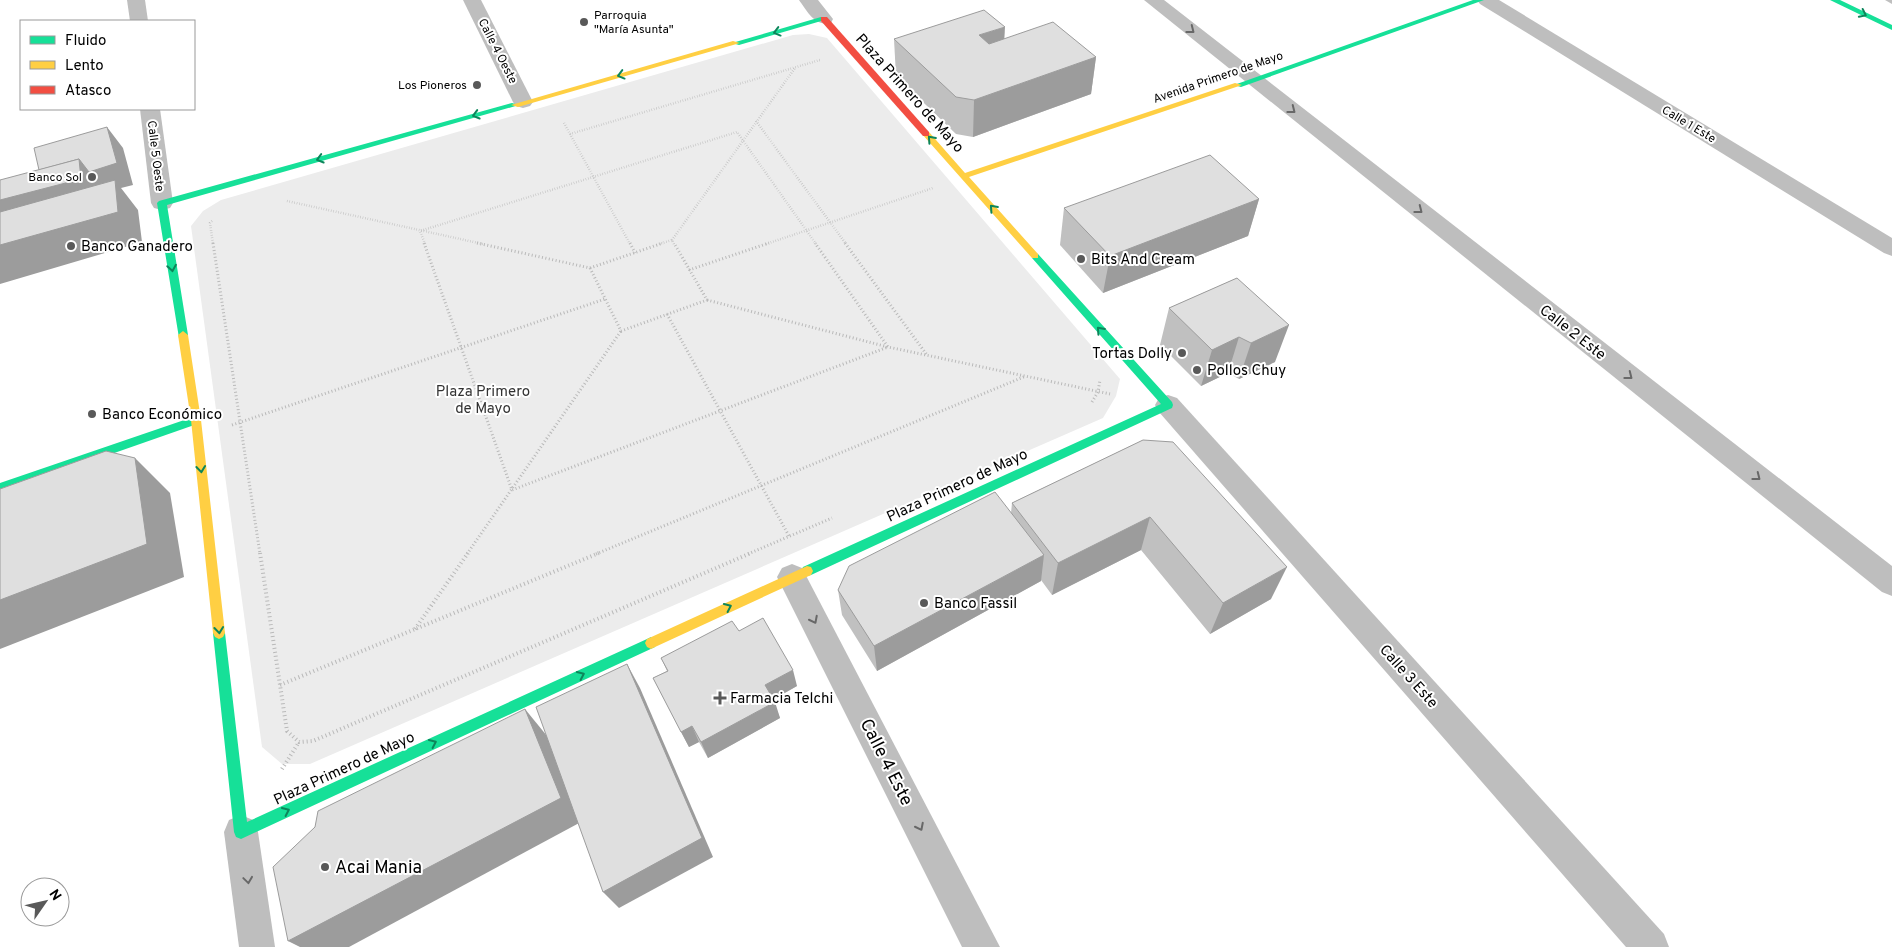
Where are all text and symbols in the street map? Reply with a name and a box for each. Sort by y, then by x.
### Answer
place label: Parroquia "María Asunta" [594,8,674,38]
one-way arrow [1858,8,1867,18]
street label: Calle 4 Oeste [474,16,520,87]
marker: Parroquia "María Asunta" [578,16,590,28]
legend [20,20,195,110]
one-way arrow [1185,25,1194,33]
one-way arrow [773,26,782,37]
street label: Plaza Primero de Mayo [850,31,967,157]
text: Fluido [65,32,106,51]
street label: Avenida Primero de Mayo [1151,48,1286,108]
text: Lento [65,57,104,76]
one-way arrow [617,70,625,80]
place label: Los Pioneros [398,78,467,94]
marker: Los Pioneros [471,79,483,91]
text: Atasco [65,82,111,101]
street label: Calle 1 Este [1659,102,1718,147]
one-way arrow [1286,104,1295,113]
one-way arrow [473,110,481,120]
street label: Calle 5 Oeste [143,120,167,192]
one-way arrow [928,136,937,145]
one-way arrow [315,153,324,164]
place label: Banco Sol [28,170,82,186]
marker: Banco Sol [86,171,98,183]
one-way arrow [989,205,998,214]
one-way arrow [1413,205,1422,213]
place label: Banco Ganadero [81,238,193,257]
marker: Banco Ganadero [65,240,77,252]
place label: Bits And Cream [1091,251,1195,270]
marker: Bits And Cream [1075,253,1087,265]
one-way arrow [167,264,177,273]
street label: Calle 2 Este [1535,301,1609,365]
one-way arrow [1097,326,1106,335]
place label: Tortas Dolly [1092,345,1172,364]
marker: Tortas Dolly [1176,347,1188,359]
place label: Pollos Chuy [1207,362,1286,381]
marker: Pollos Chuy [1191,364,1203,376]
one-way arrow [1623,371,1632,379]
park label: Plaza Primero de Mayo [436,383,530,419]
place label: Banco Económico [102,406,222,425]
marker: Banco Económico [86,408,98,420]
street label: Plaza Primero de Mayo [884,445,1031,527]
one-way arrow [195,465,206,473]
one-way arrow [1751,471,1760,479]
place label: Banco Fassil [934,595,1017,614]
marker: Banco Fassil [918,597,930,609]
one-way arrow [723,602,732,613]
one-way arrow [808,615,818,624]
one-way arrow [213,627,224,635]
street label: Calle 3 Este [1374,641,1441,713]
one-way arrow [575,671,584,681]
place label: Farmacia Telchi [730,690,833,709]
marker: Farmacia Telchi [714,692,726,704]
street label: Calle 4 Este [854,715,917,810]
street label: Plaza Primero de Mayo [271,728,418,810]
one-way arrow [428,739,437,749]
one-way arrow [281,807,290,818]
one-way arrow [914,822,924,831]
place label: Acai Mania [335,857,422,880]
marker: Acai Mania [319,861,331,873]
north arrow [20,877,70,927]
one-way arrow [242,877,253,885]
text: N [45,887,64,904]

